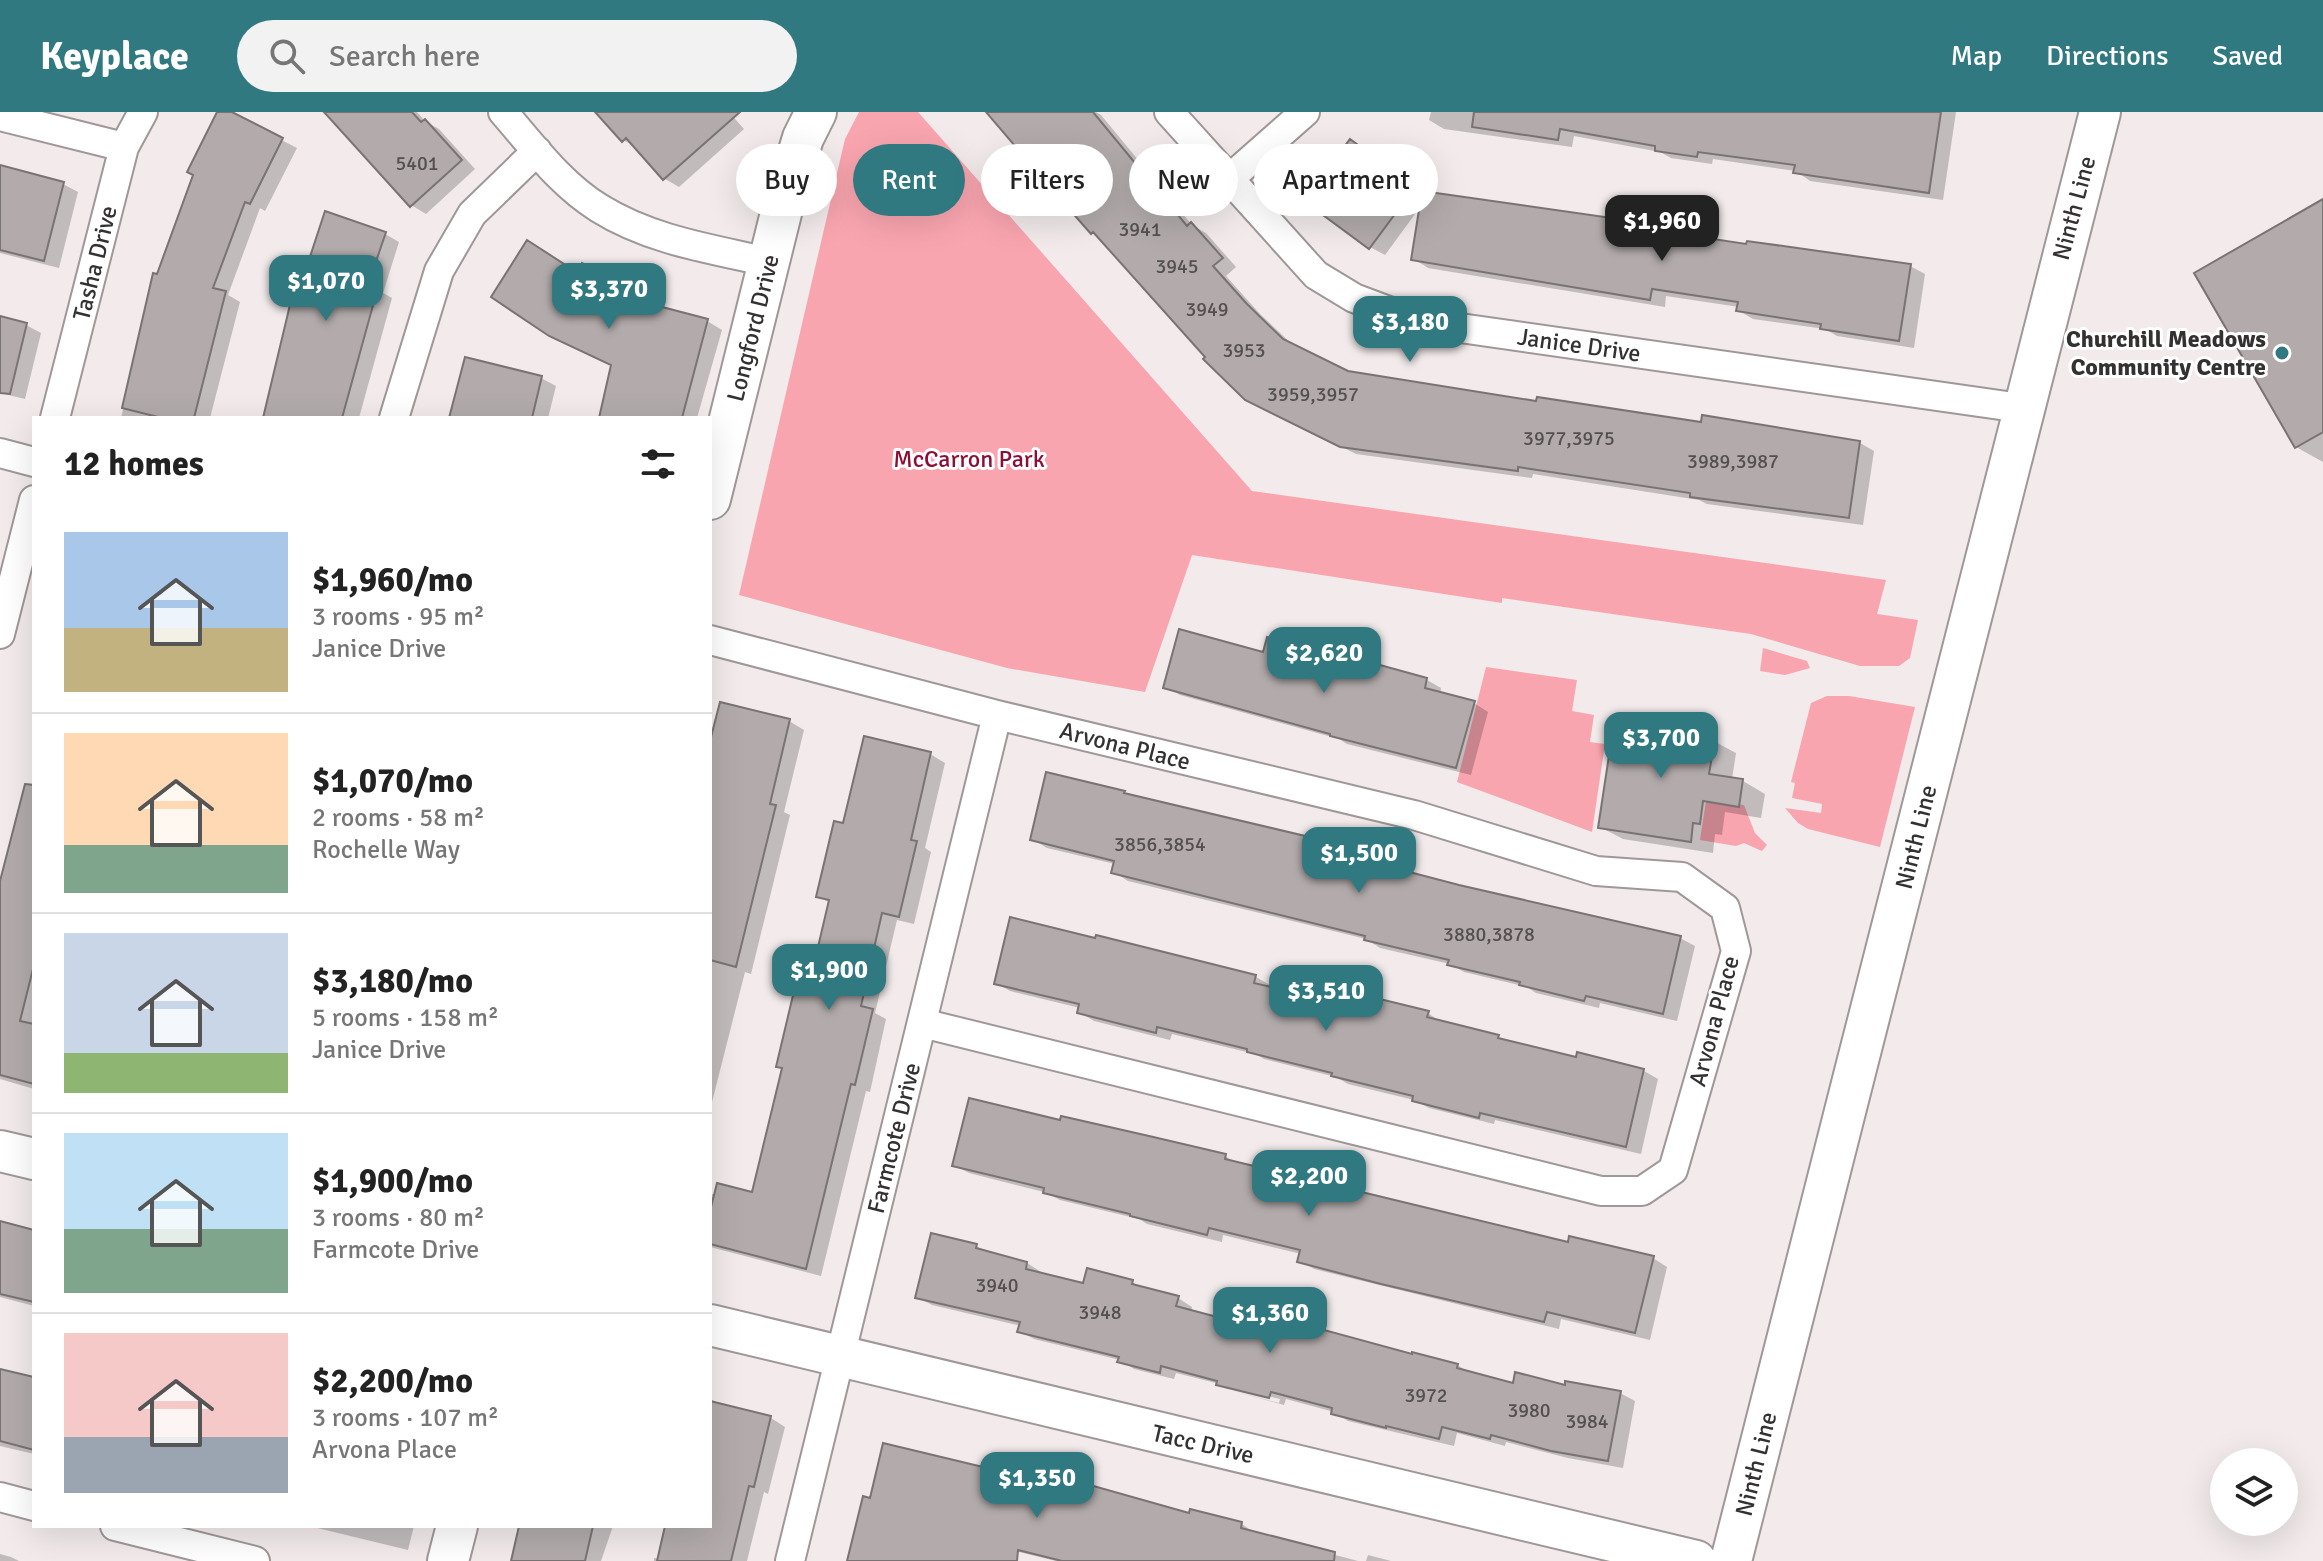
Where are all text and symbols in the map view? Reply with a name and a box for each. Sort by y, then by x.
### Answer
search box [237,20,797,92]
text: Keyplace [40,33,189,80]
icon: search [265,34,309,78]
text: Search here [329,38,480,75]
text: Map [1950,39,2002,73]
text: Directions [2046,39,2168,73]
text: Saved [2212,39,2283,73]
chip: Buy [736,144,837,216]
chip: Rent [853,144,965,216]
chip: Filters [981,144,1113,216]
chip: New [1129,144,1238,216]
chip: Apartment [1254,144,1438,216]
house number: 5401 [395,151,439,176]
street label: Ninth Line [2046,153,2102,263]
pin: $1,960 [1597,195,1727,263]
street label: Tasha Drive [66,203,124,323]
text: $1,960 [1623,205,1701,237]
house number: 3941 [1118,217,1162,242]
street label: Longford Drive [720,251,786,405]
house number: 3945 [1155,254,1199,279]
pin: $1,070 [261,255,391,323]
pin: $3,370 [544,263,674,331]
text: $1,070 [287,265,365,297]
text: $3,370 [570,273,648,305]
pin: $3,180 [1345,296,1475,364]
house number: 3949 [1185,297,1229,322]
text: $3,180 [1371,306,1449,338]
street label: Janice Drive [1515,322,1643,368]
place label: Churchill Meadows Community Centre [2066,324,2266,382]
house number: 3953 [1222,338,1266,363]
marker: Churchill Meadows Community Centre [2273,344,2291,362]
house number: 3959,3957 [1267,382,1359,407]
house number: 3977,3975 [1523,426,1615,451]
icon: filters [636,442,680,486]
text: 12 homes [64,443,204,485]
park label: McCarron Park [893,444,1045,474]
house number: 3989,3987 [1687,449,1779,474]
text: $1,960/mo [312,559,473,601]
icon: home [128,564,224,660]
text: 3 rooms · 95 m² [312,601,485,633]
pin: $2,620 [1259,627,1389,695]
text: Janice Drive [312,633,446,665]
text: $2,620 [1285,637,1363,669]
pin: $3,700 [1596,712,1726,780]
street label: Arvona Place [1056,715,1194,777]
text: $3,700 [1622,722,1700,754]
text: $1,070/mo [312,760,473,802]
icon: home [128,765,224,861]
street label: Ninth Line [1889,782,1943,892]
text: 2 rooms · 58 m² [312,802,485,834]
pin: $1,500 [1294,827,1424,895]
house number: 3856,3854 [1114,832,1206,857]
text: Rochelle Way [312,834,460,866]
text: $1,500 [1320,837,1398,869]
house number: 3880,3878 [1443,922,1535,947]
pin: $1,900 [764,944,894,1012]
street label: Arvona Place [1682,952,1746,1090]
text: $1,900 [790,954,868,986]
text: $3,180/mo [312,960,473,1002]
icon: home [128,965,224,1061]
pin: $3,510 [1261,965,1391,1033]
text: $3,510 [1287,975,1365,1007]
text: 5 rooms · 158 m² [312,1002,499,1034]
text: Janice Drive [312,1034,446,1066]
street label: Farmcote Drive [861,1059,927,1217]
pin: $2,200 [1244,1150,1374,1218]
text: $1,900/mo [312,1160,473,1202]
text: $2,200 [1270,1160,1348,1192]
icon: home [128,1165,224,1261]
text: 3 rooms · 80 m² [312,1202,485,1234]
text: Farmcote Drive [312,1234,479,1266]
house number: 3940 [975,1273,1019,1298]
pin: $1,360 [1205,1287,1335,1355]
text: $1,360 [1231,1297,1309,1329]
house number: 3948 [1078,1300,1122,1325]
text: $2,200/mo [312,1360,473,1402]
icon: home [128,1365,224,1461]
house number: 3972 [1404,1383,1448,1408]
house number: 3980 [1507,1398,1551,1423]
text: 3 rooms · 107 m² [312,1402,499,1434]
house number: 3984 [1565,1409,1609,1434]
street label: Ninth Line [1729,1409,1783,1519]
street label: Tacc Drive [1149,1418,1257,1470]
text: Arvona Place [312,1434,457,1466]
map controls [2210,1448,2298,1536]
button: layers [2210,1448,2298,1536]
pin: $1,350 [972,1452,1102,1520]
text: $1,350 [998,1462,1076,1494]

